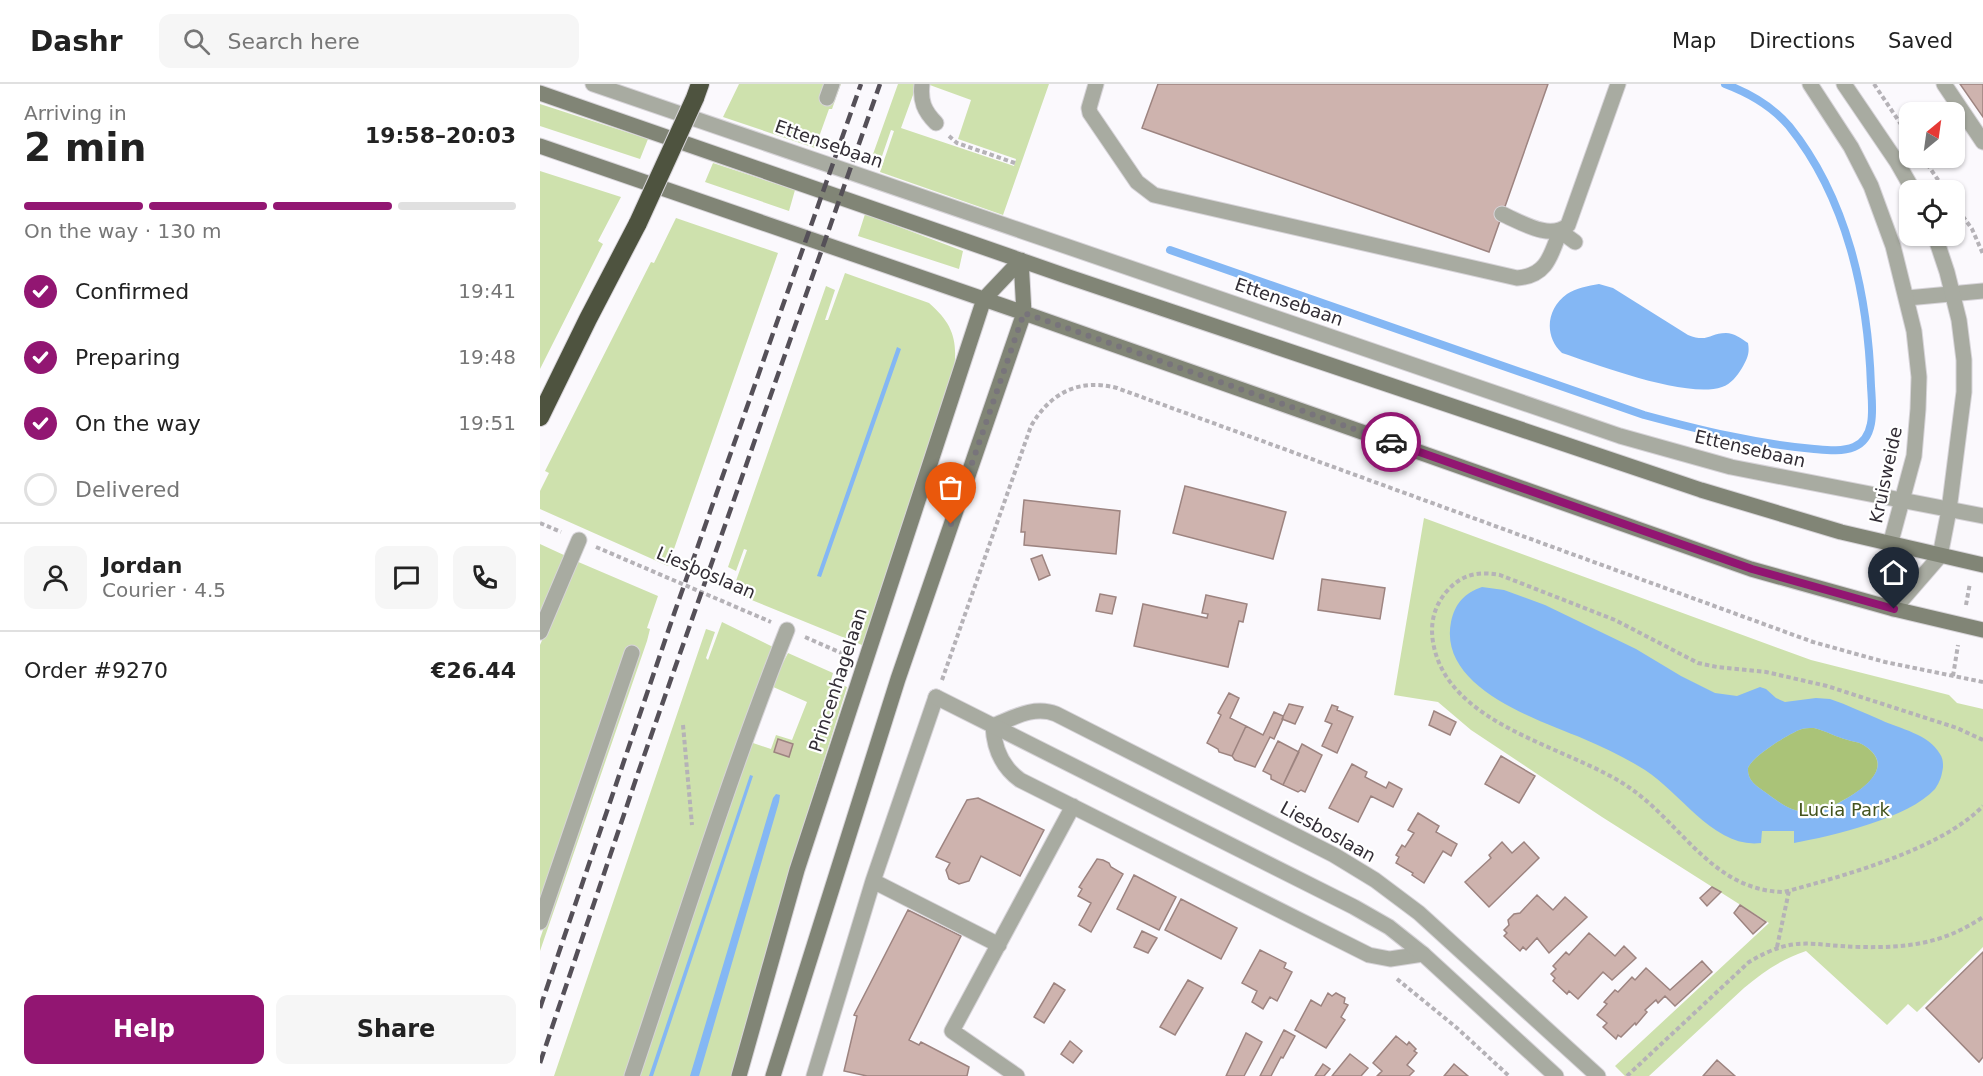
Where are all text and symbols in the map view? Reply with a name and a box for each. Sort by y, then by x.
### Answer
search box [159,14,579,68]
text: Dashr [30,25,123,58]
icon: search [180,25,213,58]
text: Search here [228,29,360,54]
text: Map [1672,29,1716,53]
text: Directions [1749,29,1855,53]
text: Saved [1888,29,1953,53]
text: Arriving in [24,101,127,125]
north arrow [1899,102,1965,168]
map controls [1899,102,1965,246]
street label: Ettensebaan [772,115,886,172]
text: 19:58–20:03 [365,123,516,148]
text: 2 min [24,125,146,170]
button: locate [1899,180,1965,246]
text: On the way · 130 m [24,219,222,243]
street label: Ettensebaan [1232,273,1346,330]
icon: check [24,275,57,308]
text: Confirmed [75,279,189,304]
text: 19:41 [458,279,516,303]
icon: check [24,341,57,374]
text: Preparing [75,345,181,370]
text: 19:48 [458,345,516,369]
icon: check [24,407,57,440]
text: On the way [75,411,201,436]
text: 19:51 [458,411,516,435]
courier [1361,412,1421,472]
street label: Kruisweide [1865,425,1906,525]
icon: car [1375,426,1408,459]
street label: Ettensebaan [1693,426,1808,471]
pin [925,462,976,524]
icon: bag [934,471,967,504]
text: Delivered [75,477,180,502]
street label: Liesboslaan [653,542,759,603]
button: person [24,546,87,609]
button: chat [375,546,438,609]
button: phone [453,546,516,609]
pin [1868,547,1919,609]
text: Jordan [102,553,182,578]
icon: home [1877,556,1910,589]
text: Courier · 4.5 [102,578,226,602]
street label: Princenhagelaan [804,605,871,754]
text: Order #9270 [24,658,168,683]
text: €26.44 [431,658,516,683]
street label: Liesboslaan [1277,797,1380,866]
park label: Lucia Park [1798,799,1890,820]
button: Help [24,995,264,1064]
button: Share [276,995,516,1064]

